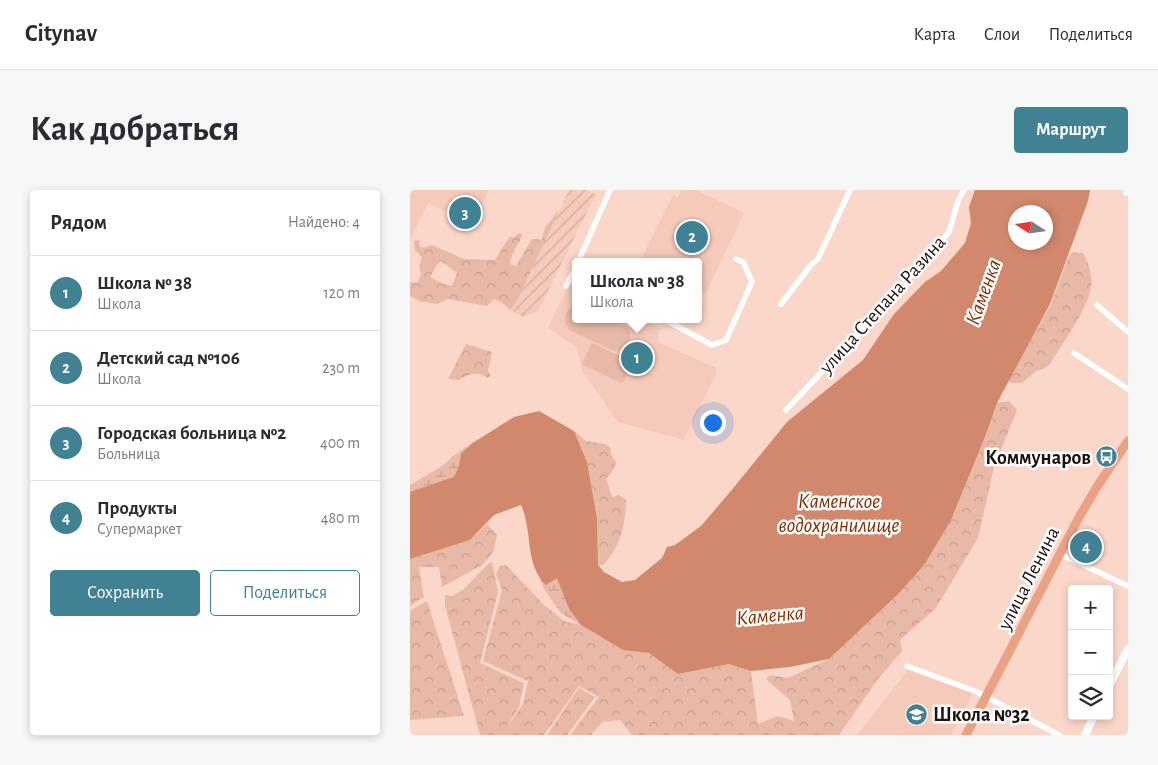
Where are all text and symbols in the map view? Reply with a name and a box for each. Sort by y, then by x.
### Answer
text: Citynav [25,22,97,46]
text: Карта [914,26,956,44]
text: Слои [984,26,1020,44]
text: Поделиться [1048,26,1133,44]
button: Маршрут [1014,107,1128,153]
text: Как добраться [30,112,239,147]
pin: 3 [449,194,481,232]
north arrow [1008,205,1053,250]
text: Рядом [50,212,107,233]
text: Найдено: 4 [288,214,360,230]
pin: 2 [676,218,708,256]
street label: улица Степана Разина [815,232,950,378]
water label: Каменка [962,257,1005,328]
popup [572,258,702,323]
text: Школа № 38 [589,272,685,291]
text: Школа № 38 [97,274,192,293]
text: 1 [63,285,69,301]
text: 120 m [323,285,360,301]
text: Школа [589,294,634,310]
text: Школа [97,296,141,312]
pin: 1 [621,339,653,377]
text: Детский сад №106 [97,349,240,368]
text: 2 [62,360,70,376]
text: 230 m [322,360,360,376]
text: Школа [97,371,141,387]
your location [700,410,726,436]
text: Городская больница №2 [97,424,286,443]
text: 3 [63,435,69,451]
text: 400 m [320,435,360,451]
bus stop icon: Коммунаров [1095,445,1119,469]
text: Больница [97,446,160,462]
place label: Коммунаров [985,448,1091,468]
water label: Каменское водохранилище [779,491,900,537]
text: Продукты [97,499,177,518]
text: 4 [62,510,70,526]
text: 480 m [321,510,360,526]
text: Супермаркет [97,521,182,537]
street label: улица Ленина [994,524,1063,634]
pin: 4 [1070,528,1102,566]
button: Сохранить [50,570,200,616]
button: Поделиться [210,570,360,616]
map controls [1068,585,1113,720]
button: + [1068,585,1113,630]
water label: Каменка [735,602,805,629]
button: − [1068,630,1113,675]
button: layers [1068,675,1113,720]
school or university icon: Школа №32 [905,702,929,726]
place label: Школа №32 [933,705,1030,725]

